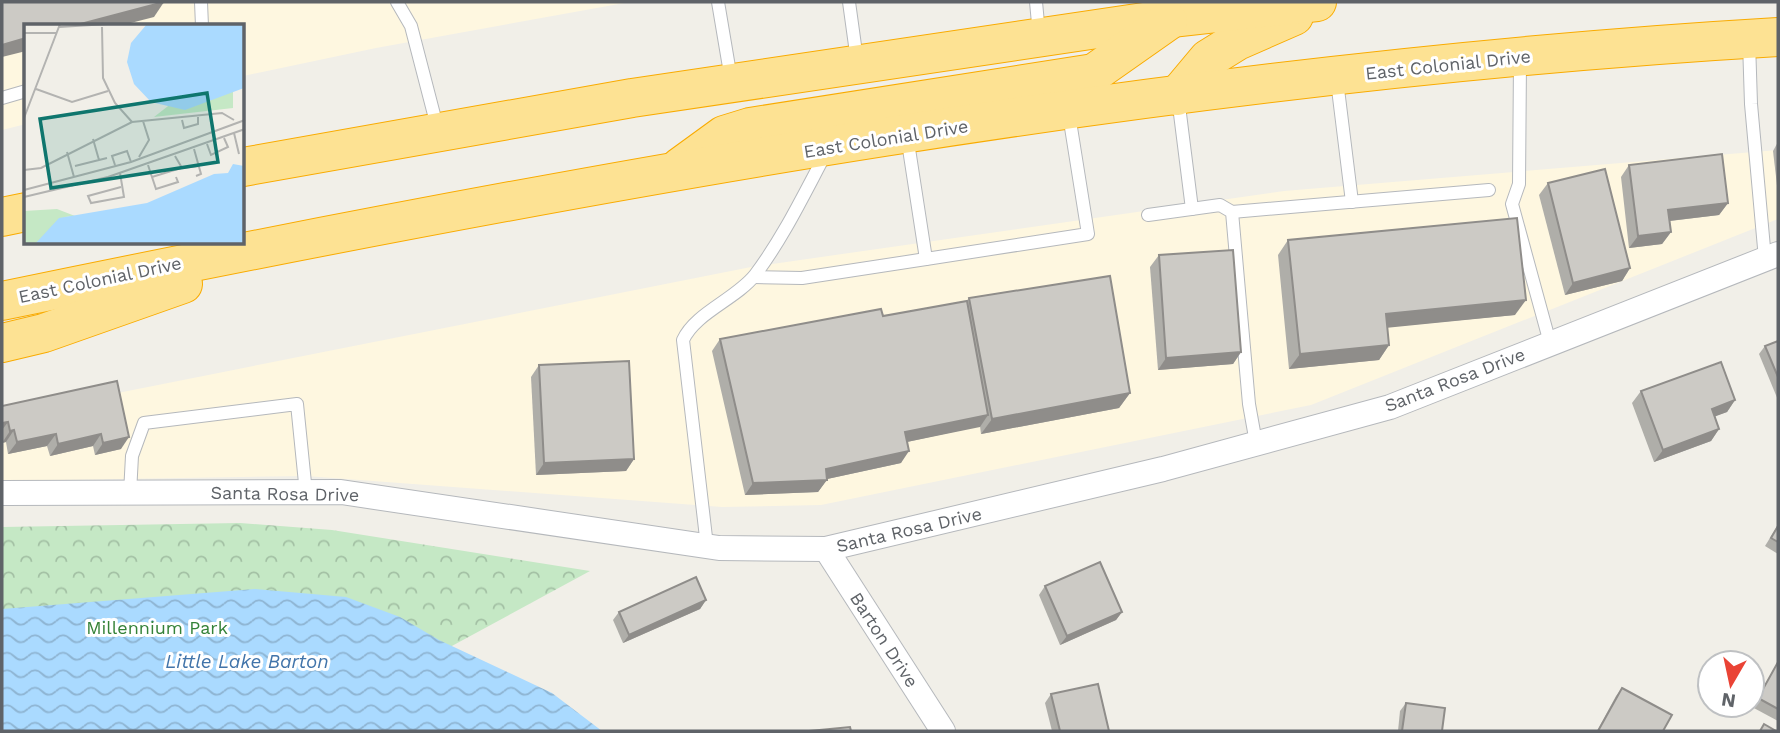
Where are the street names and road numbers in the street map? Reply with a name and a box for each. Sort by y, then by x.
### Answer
street label: East Colonial Drive [1364,45,1532,84]
street label: East Colonial Drive [802,115,970,162]
street label: East Colonial Drive [16,252,183,307]
street label: Santa Rosa Drive [1382,343,1528,416]
street label: Santa Rosa Drive [211,482,360,505]
street label: Santa Rosa Drive [834,503,984,556]
street label: Barton Drive [846,588,923,691]

